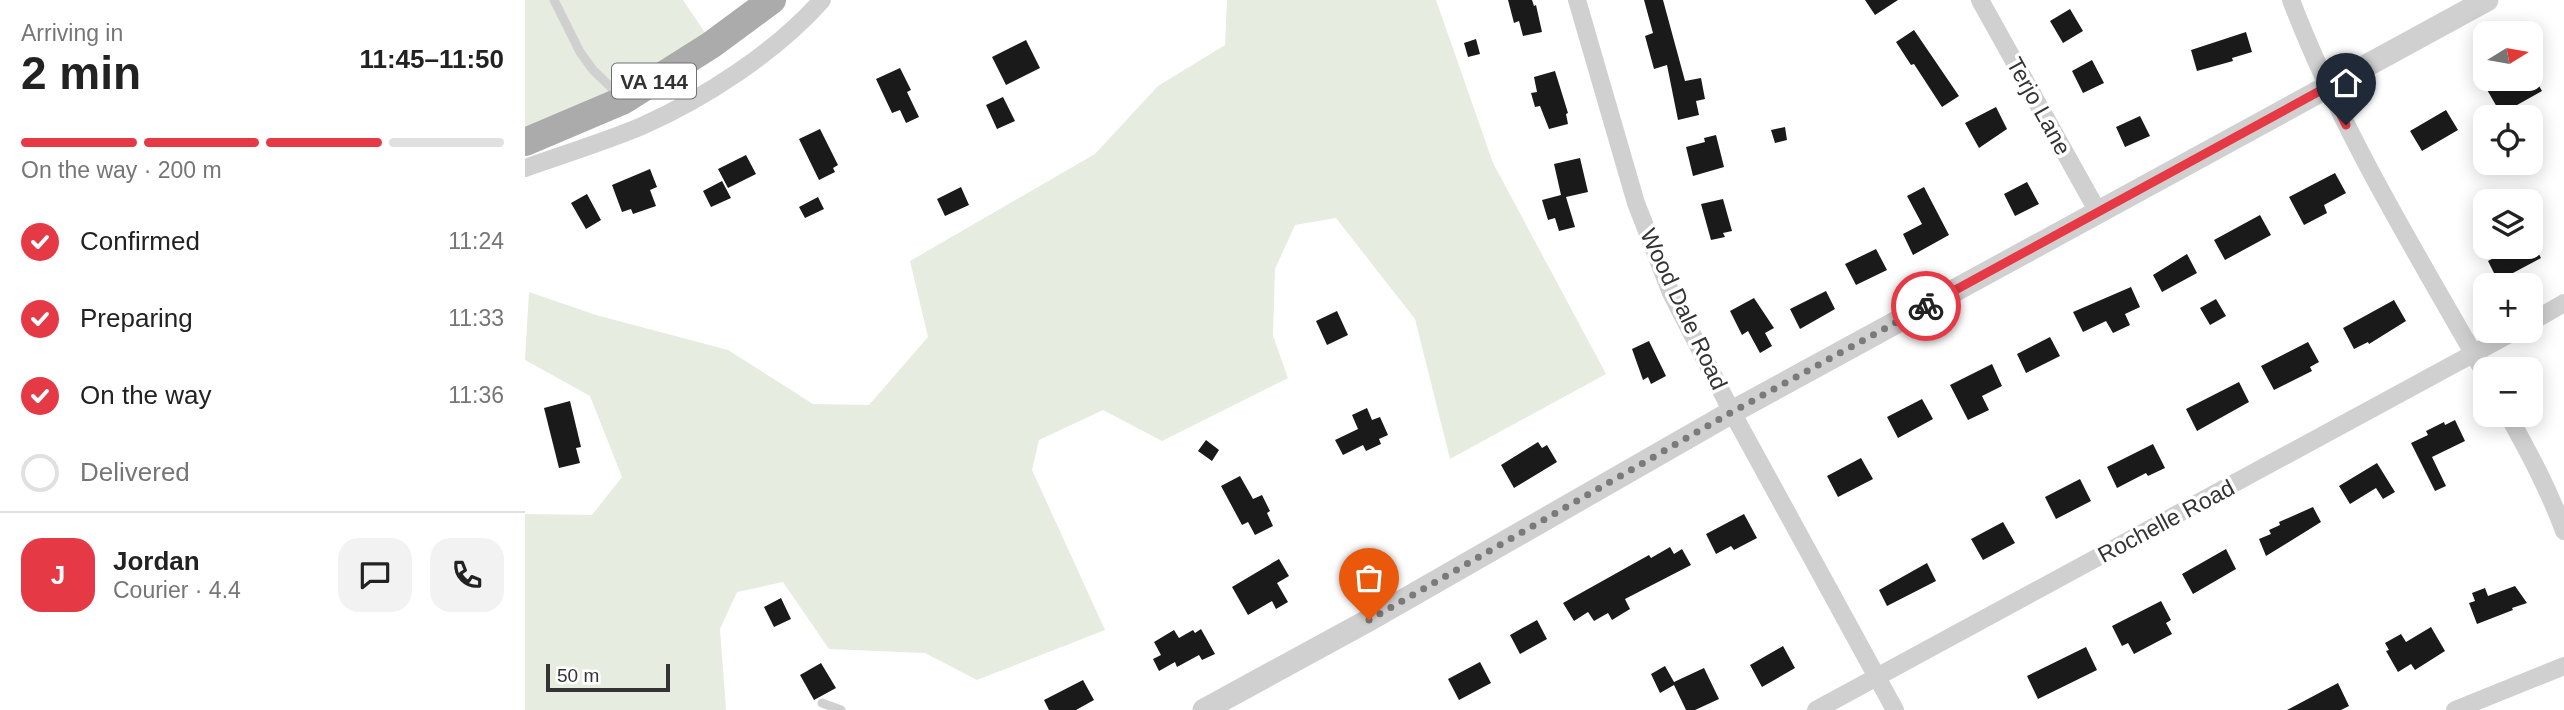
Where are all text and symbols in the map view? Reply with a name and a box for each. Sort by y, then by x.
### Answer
text: Arriving in [21,20,123,46]
north arrow [2473,21,2543,91]
map controls [2473,21,2543,427]
text: 11:45–11:50 [359,44,504,74]
text: 2 min [21,47,141,99]
street label: Terjo Lane [2002,53,2076,159]
pin [2316,53,2376,125]
road number: VA 144 [612,64,696,98]
icon: home [2327,64,2365,102]
button: locate [2473,105,2543,175]
text: On the way · 200 m [21,157,222,183]
button: layers [2473,189,2543,259]
icon: check [21,223,59,261]
street label: Wood Dale Road [1635,224,1733,394]
text: Confirmed [80,226,200,256]
text: 11:24 [448,228,504,254]
courier [1891,271,1961,341]
button: + [2473,273,2543,343]
icon: bike [1907,287,1945,325]
icon: check [21,300,59,338]
text: Preparing [80,303,193,333]
text: 11:33 [448,305,504,331]
button: − [2473,357,2543,427]
icon: check [21,377,59,415]
text: On the way [80,380,212,410]
text: 11:36 [448,382,504,408]
text: Delivered [80,457,190,487]
street label: Rochelle Road [2093,474,2239,568]
button: chat [338,538,412,612]
button: phone [430,538,504,612]
text: Jordan [113,546,200,576]
pin [1339,548,1399,620]
icon: bag [1350,559,1388,597]
text: J [51,560,65,590]
text: Courier · 4.4 [113,577,241,603]
scale bar [546,661,670,693]
text: 50 m [557,665,599,686]

